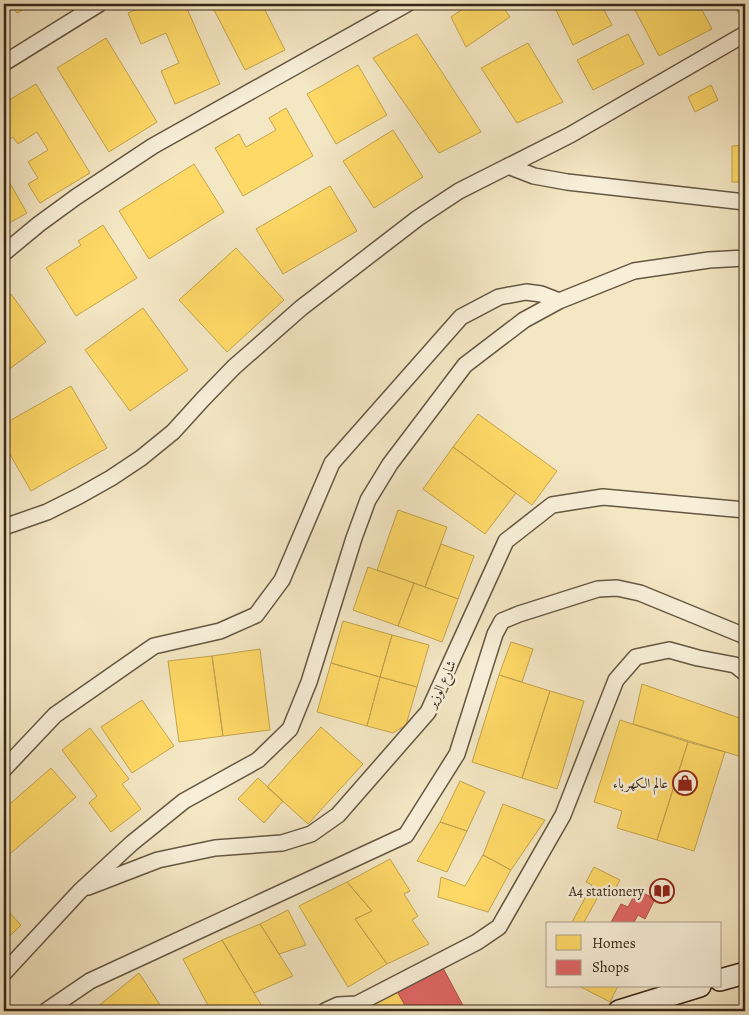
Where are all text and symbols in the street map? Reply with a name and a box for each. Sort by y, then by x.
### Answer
street label: شارع الوزير [421,657,463,714]
shop icon: عالم الكهرباء [672,770,698,796]
place label: عالم الكهرباء [613,774,668,796]
library icon: A4 stationery [649,878,675,904]
place label: A4 stationery [568,882,645,901]
legend [546,922,722,988]
text: Homes [592,933,636,953]
text: Shops [592,957,629,977]

